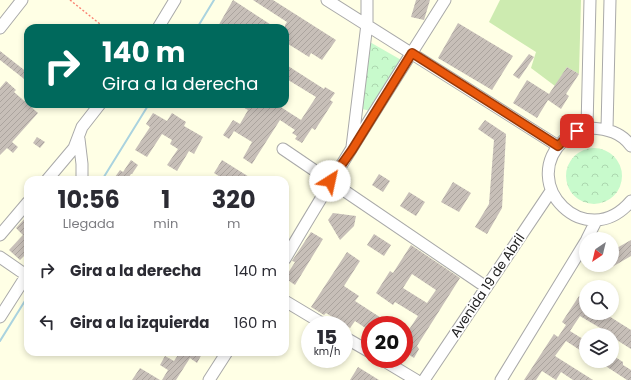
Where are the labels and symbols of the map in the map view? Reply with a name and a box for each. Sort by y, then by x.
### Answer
pin [560,114,594,148]
position arrow [309,160,351,202]
street label: Avenida 19 de Abril [446,230,529,341]
north arrow [579,232,619,272]
speed limit sign: 20 [361,316,413,368]

